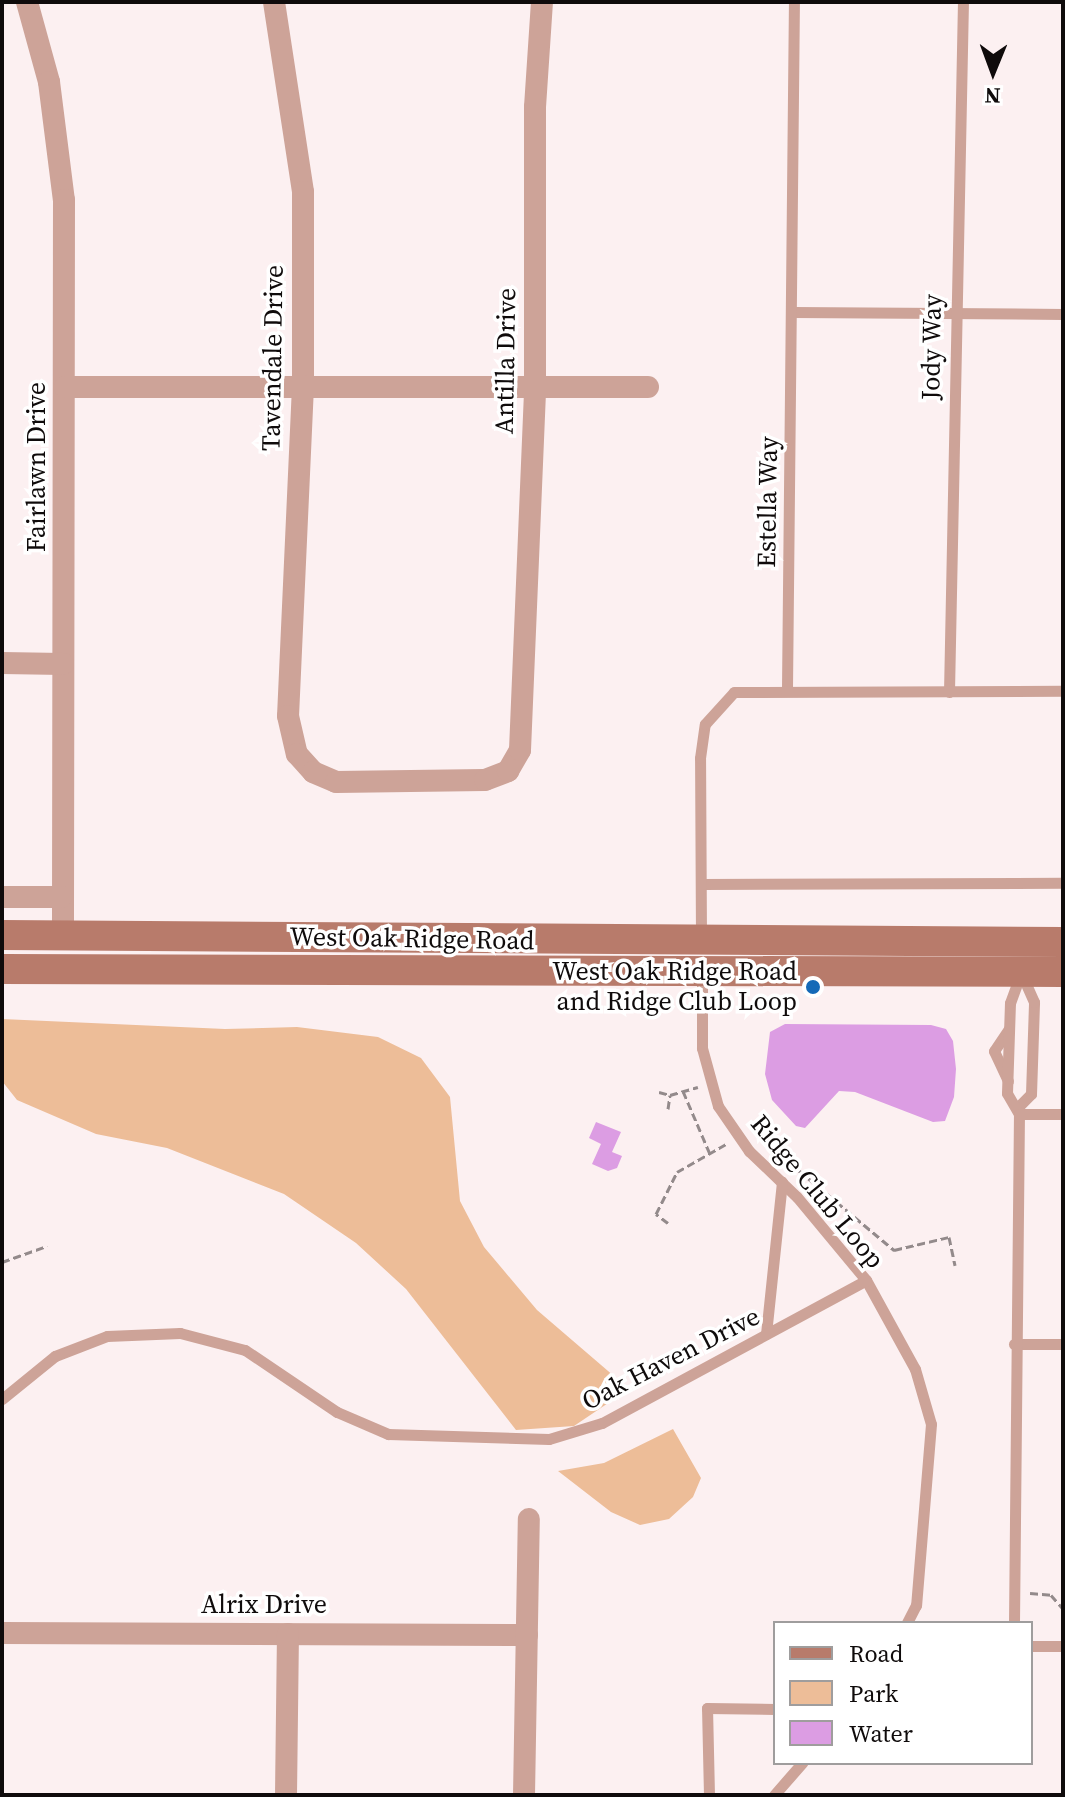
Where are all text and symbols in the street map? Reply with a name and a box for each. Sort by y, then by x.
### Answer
north arrow [953,32,1033,112]
text: N [984,81,1001,111]
street label: Tavendale Drive [256,265,290,451]
street label: Antilla Drive [489,288,523,434]
street label: Jody Way [915,293,949,401]
street label: Fairlawn Drive [21,382,53,552]
street label: Estella Way [751,436,785,568]
street label: West Oak Ridge Road [289,921,535,957]
place label: West Oak Ridge Road and Ridge Club Loop [552,956,797,1018]
marker: West Oak Ridge Road and Ridge Club Loop [804,978,822,996]
street label: Ridge Club Loop [744,1109,890,1275]
street label: Oak Haven Drive [577,1301,765,1417]
street label: Alrix Drive [201,1589,327,1621]
legend [773,1621,1033,1765]
text: Road [849,1637,903,1670]
text: Park [849,1677,898,1710]
text: Water [849,1717,913,1750]

